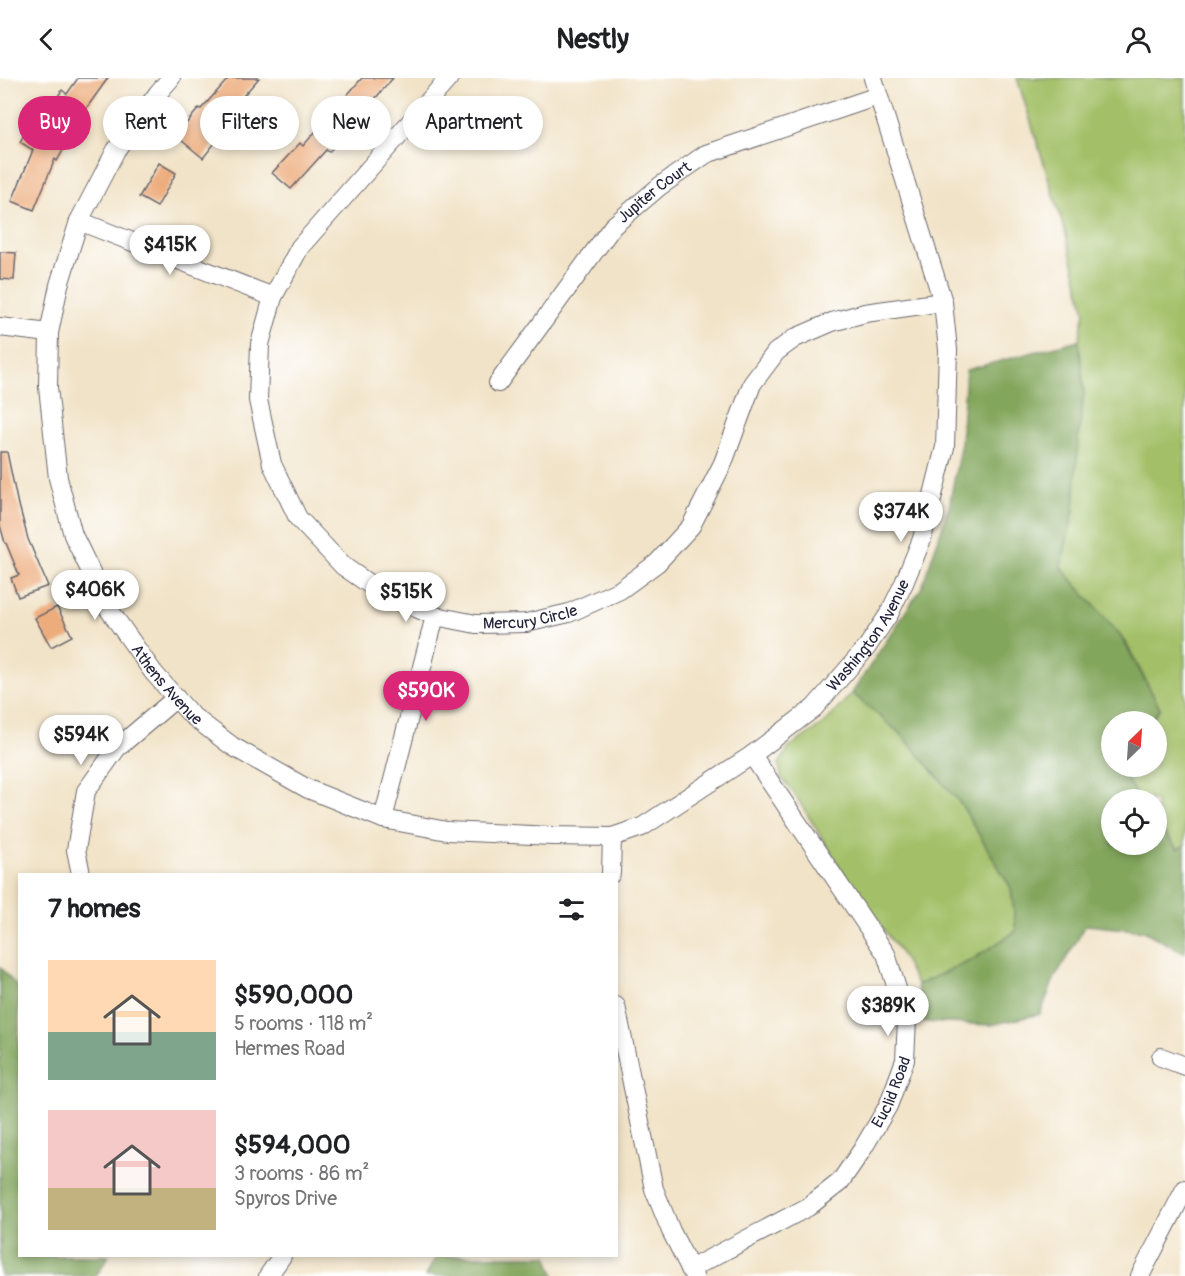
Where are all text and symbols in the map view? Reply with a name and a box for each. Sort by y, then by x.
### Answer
icon: back [30,23,63,56]
text: Nestly [556,23,629,56]
icon: person [1122,23,1155,56]
chip: Buy [18,96,91,150]
chip: Rent [103,96,188,150]
chip: Filters [200,96,299,150]
chip: New [311,96,391,150]
chip: Apartment [403,96,543,150]
street label: Jupiter Court [614,157,696,228]
pin: $415K [128,225,212,276]
text: $415K [143,232,197,257]
pin: $374K [859,492,943,543]
text: $374K [873,499,929,524]
pin: $406K [53,570,137,621]
pin: $515K [364,572,448,623]
street label: Washington Avenue [823,576,914,696]
text: $406K [65,577,125,602]
text: $515K [380,579,432,604]
street label: Mercury Circle [483,600,581,634]
street label: Athens Avenue [127,640,206,730]
pin: $590K [384,671,468,722]
text: $590K [397,678,455,703]
north arrow [1101,711,1167,777]
map controls [1101,711,1167,855]
pin: $594K [39,715,123,766]
text: $594K [53,722,109,747]
button: locate [1101,789,1167,855]
text: 7 homes [48,893,140,925]
icon: filters [555,893,588,926]
text: $590,000 [234,979,353,1011]
icon: home [96,984,168,1056]
pin: $389K [846,986,930,1037]
text: $389K [861,993,915,1018]
text: 5 rooms · 118 m² [234,1011,373,1036]
text: Hermes Road [234,1036,345,1061]
street label: Euclid Road [867,1054,915,1131]
text: $594,000 [234,1129,351,1161]
icon: home [96,1134,168,1206]
text: 3 rooms · 86 m² [234,1161,369,1186]
text: Spyros Drive [234,1186,337,1211]

